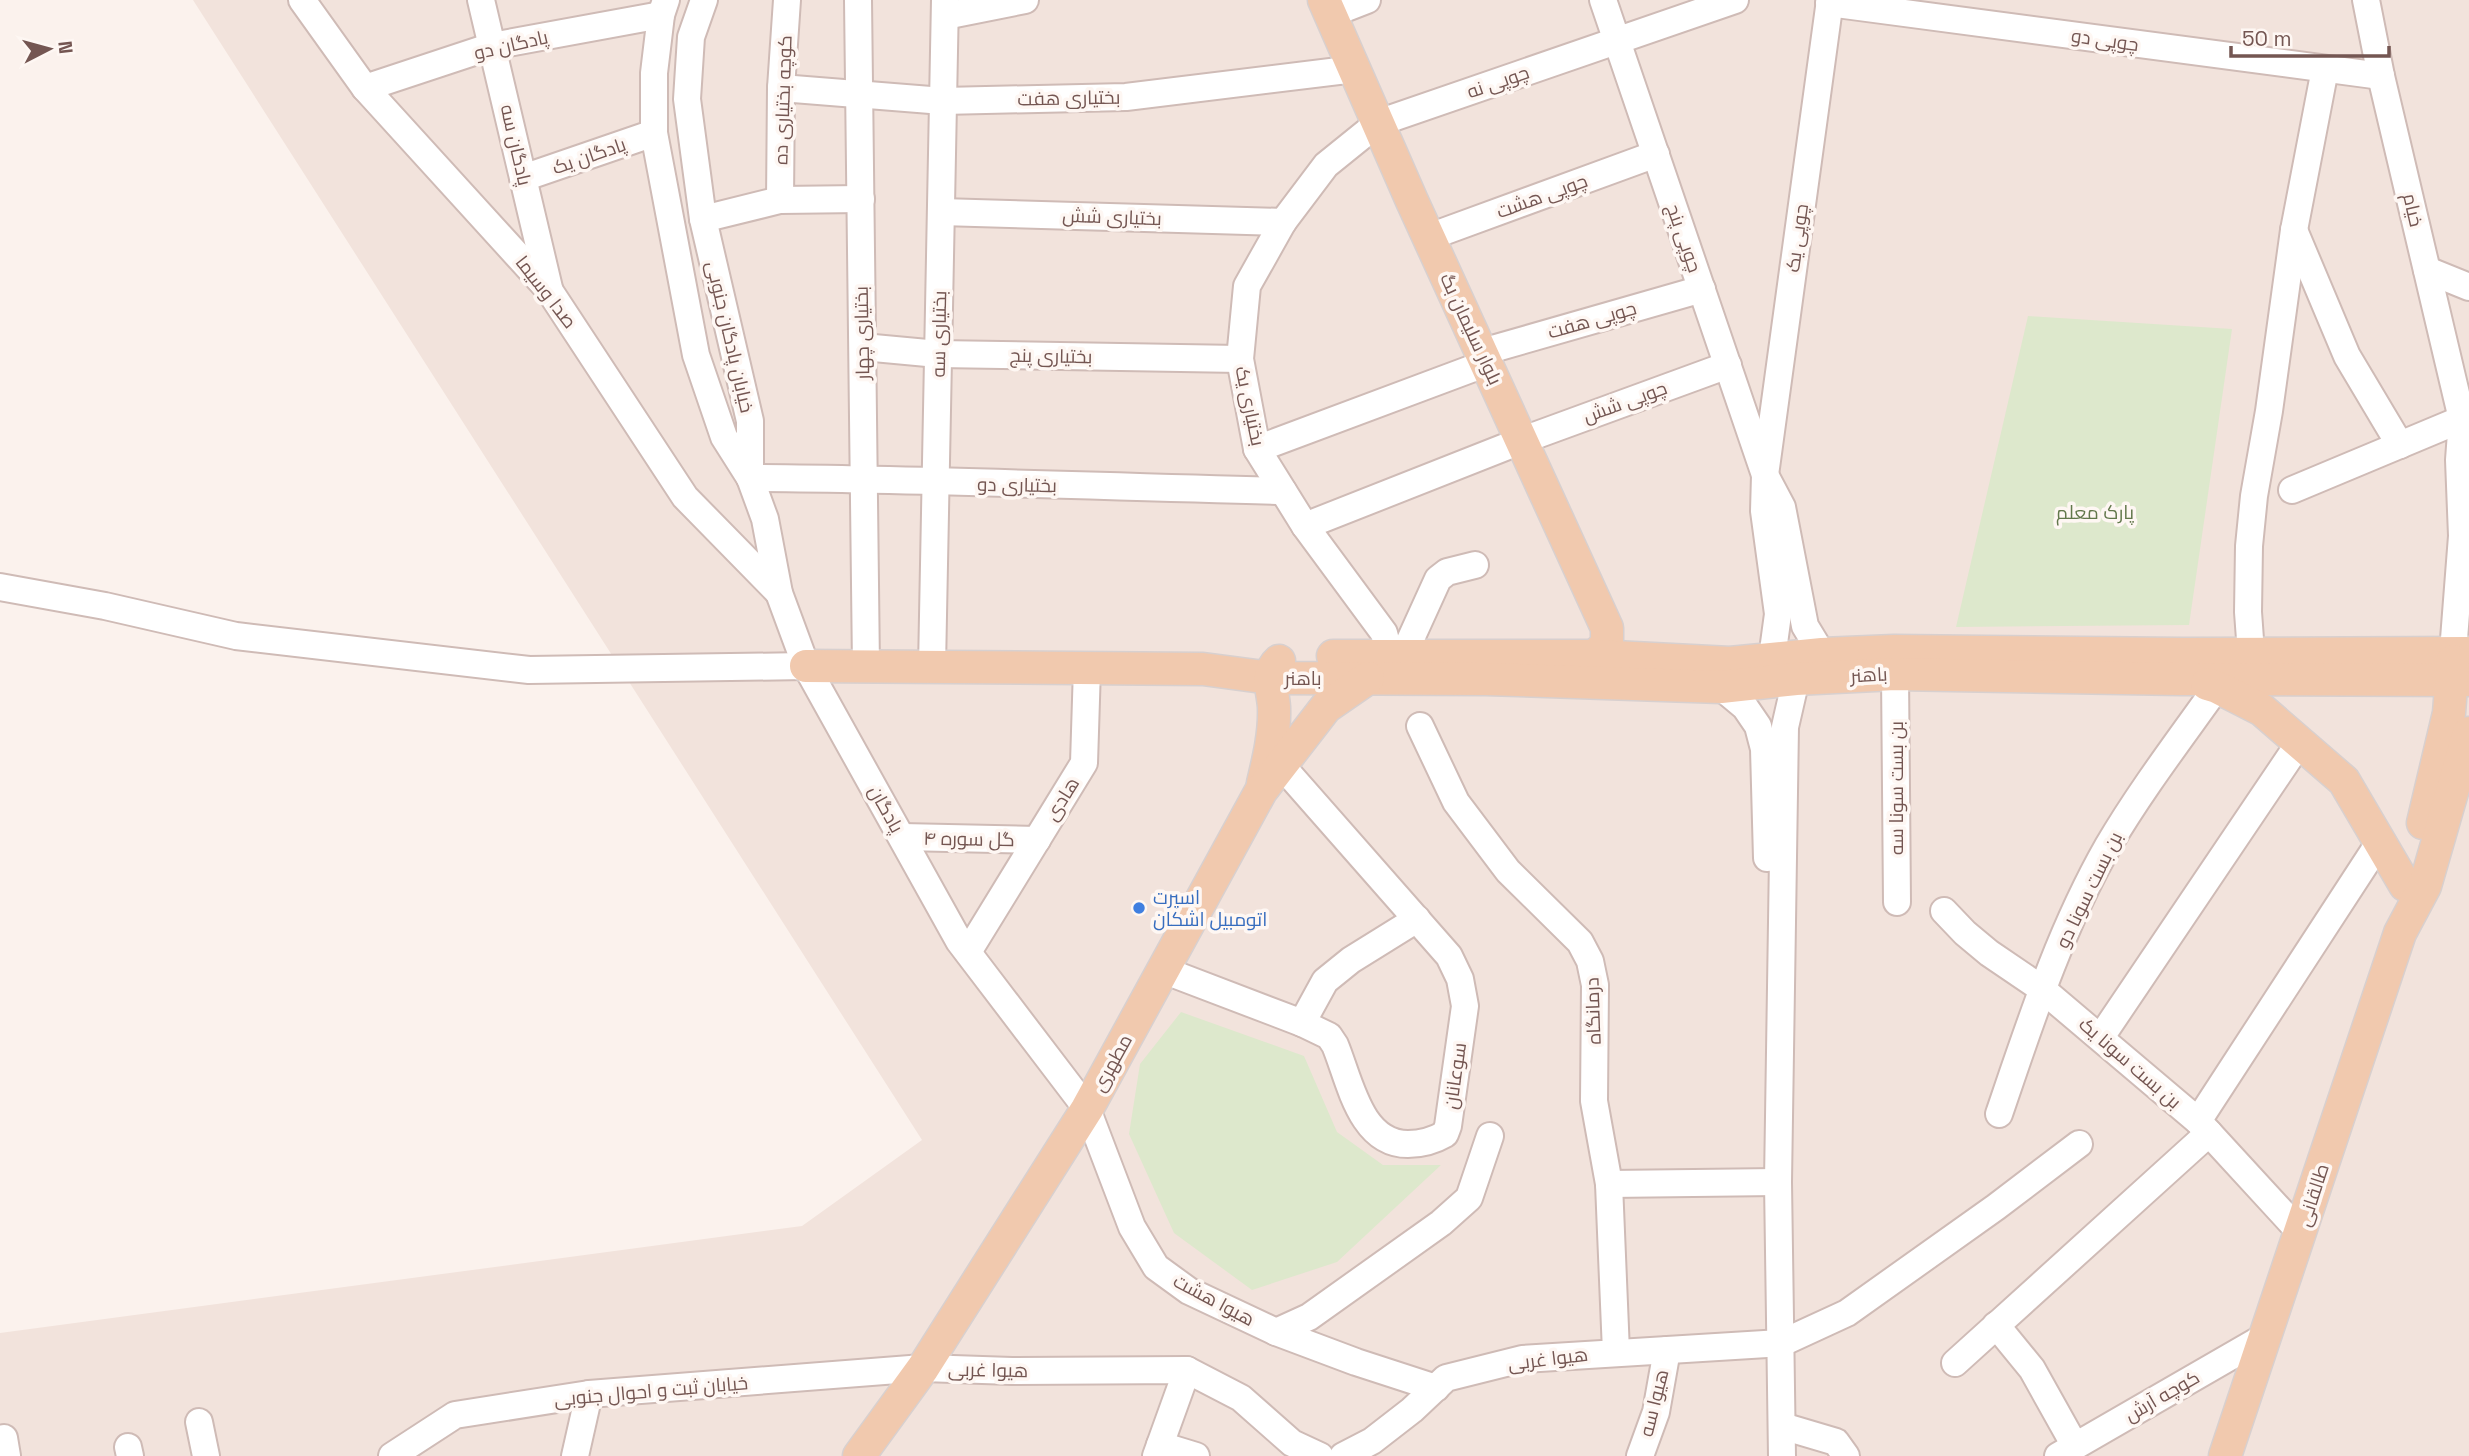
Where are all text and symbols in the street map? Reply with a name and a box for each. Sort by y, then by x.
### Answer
north arrow [14,14,84,84]
scale bar [2231,14,2388,58]
street label: چوپی دو [2070,23,2140,57]
street label: پادگان دو [471,24,551,66]
text: 50 m [2242,25,2292,52]
street label: کوچه بختیاری ده [768,35,798,165]
text: N [52,40,79,55]
street label: چوپی نه [1464,60,1532,104]
street label: بختیاری هفت [1017,85,1121,111]
street label: پادگان سه [495,102,537,188]
street label: پادگان یک [549,132,629,180]
street label: چوپی هشت [1493,168,1591,224]
street label: خیام [2396,191,2429,229]
street label: چوپی پنج [1660,200,1707,276]
street label: چوپی یک [1780,202,1814,274]
street label: بختیاری شش [1062,203,1162,231]
street label: صدا وسیما [510,250,582,334]
street label: خیابان پادگان جنوبی [700,259,760,415]
street label: بلوار سلیمان بگ [1434,269,1508,389]
street label: بختیاری چهار [849,286,875,381]
street label: بختیاری سه [926,290,952,378]
street label: چوپی هفت [1545,295,1639,345]
street label: بختیاری پنج [1009,343,1093,370]
street label: بختیاری یک [1229,364,1271,448]
street label: چوپی شش [1580,375,1670,429]
street label: بختیاری دو [977,472,1057,498]
park label: پارک معلم [2056,500,2134,526]
street label: باهنر [1849,662,1888,689]
street label: باهنر [1283,666,1322,691]
street label: بن بست سونا سه [1884,721,1909,855]
street label: هادی [1039,772,1085,826]
street label: پادگان [863,781,909,837]
street label: گل سوره ۴ [923,826,1015,852]
street label: بن بست سونا دو [2050,828,2128,952]
place label: اسپرت اتومبیل اشکان [1153,885,1267,932]
marker: اسپرت اتومبیل اشکان [1131,900,1147,916]
street label: درمانگاه [1579,977,1607,1045]
street label: بن بست سونا یک [2074,1012,2186,1114]
street label: مطهری [1086,1030,1138,1096]
street label: سوعانان [1438,1041,1472,1111]
street label: طالقانی [2291,1160,2335,1230]
street label: هیوا هشت [1169,1268,1259,1332]
street label: هیوا غربی [1507,1342,1589,1376]
street label: هیوا غربی [948,1357,1028,1383]
street label: کوچه آرش [2120,1365,2204,1427]
street label: هیوا سه [1634,1367,1674,1439]
street label: خیابان ثبت و احوال جنوبی [553,1370,749,1412]

